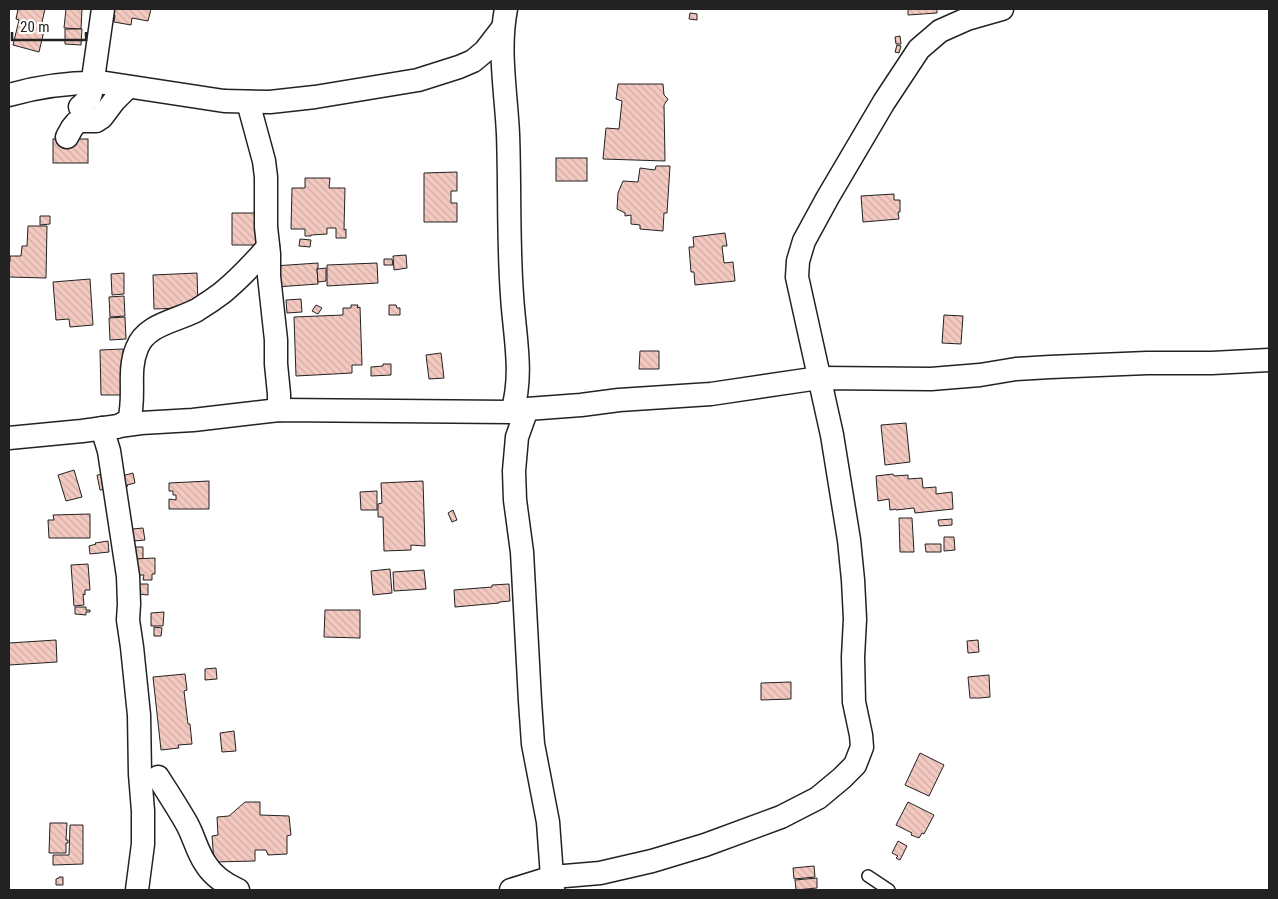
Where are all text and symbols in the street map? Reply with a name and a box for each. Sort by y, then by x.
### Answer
scale bar [12,10,86,42]
text: 20 m [20,18,50,36]

